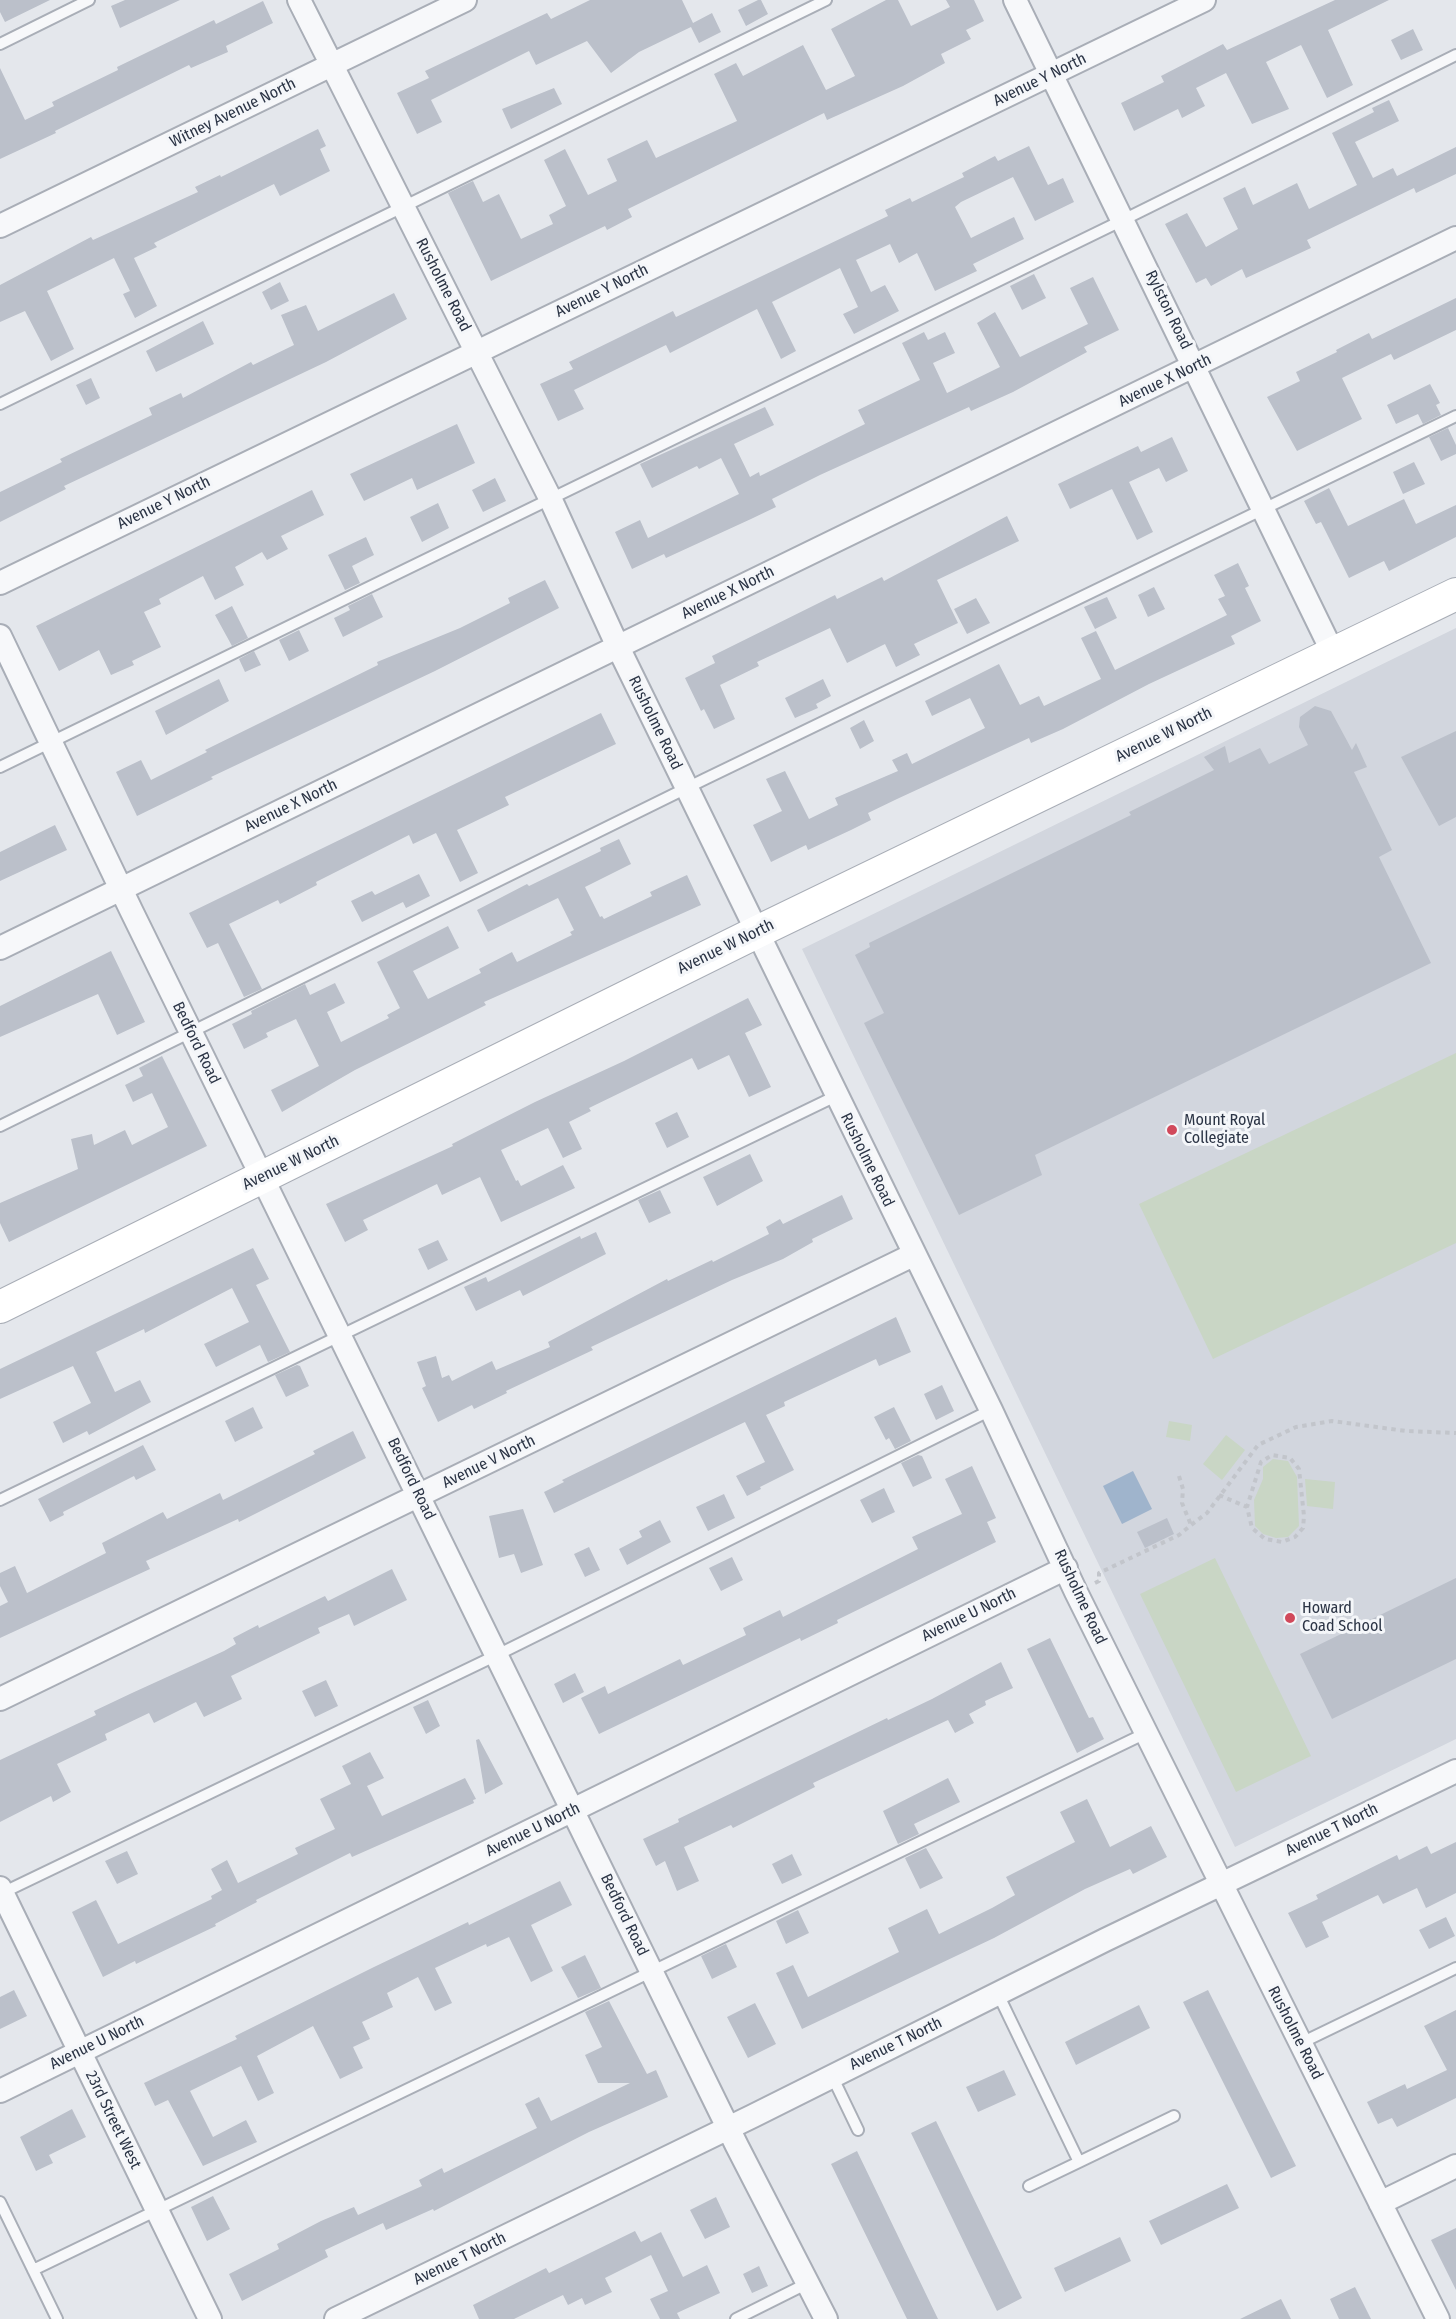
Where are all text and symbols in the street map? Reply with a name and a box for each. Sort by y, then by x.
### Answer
street label: Avenue Y North [990,49,1090,111]
street label: Witney Avenue North [167,74,299,152]
street label: Rusholme Road [411,235,475,335]
street label: Avenue Y North [552,260,652,322]
street label: Rylston Road [1141,267,1195,353]
street label: Avenue X North [1115,350,1215,412]
street label: Avenue Y North [114,472,214,534]
street label: Avenue X North [678,562,778,624]
street label: Rusholme Road [624,673,686,773]
street label: Avenue W North [1113,703,1215,767]
street label: Avenue X North [241,775,341,837]
street label: Avenue W North [675,915,777,979]
street label: Bedford Road [168,999,224,1087]
street label: Rusholme Road [836,1110,898,1210]
place label: Mount Royal Collegiate [1184,1111,1265,1149]
marker: Mount Royal Collegiate [1165,1123,1179,1137]
street label: Avenue W North [240,1131,342,1195]
street label: Avenue V North [439,1431,539,1493]
street label: Bedford Road [383,1435,439,1523]
street label: Rusholme Road [1050,1547,1110,1647]
street label: Avenue U North [919,1584,1019,1646]
place label: Howard Coad School [1302,1599,1383,1637]
marker: Howard Coad School [1283,1611,1297,1625]
street label: Avenue U North [483,1799,583,1861]
street label: Avenue T North [1283,1799,1381,1861]
street label: Bedford Road [596,1871,652,1959]
street label: Rusholme Road [1263,1983,1327,2083]
street label: Avenue U North [47,2012,147,2074]
street label: Avenue T North [847,2013,945,2075]
street label: 23rd Street West [81,2068,145,2172]
street label: Avenue T North [411,2228,509,2290]

